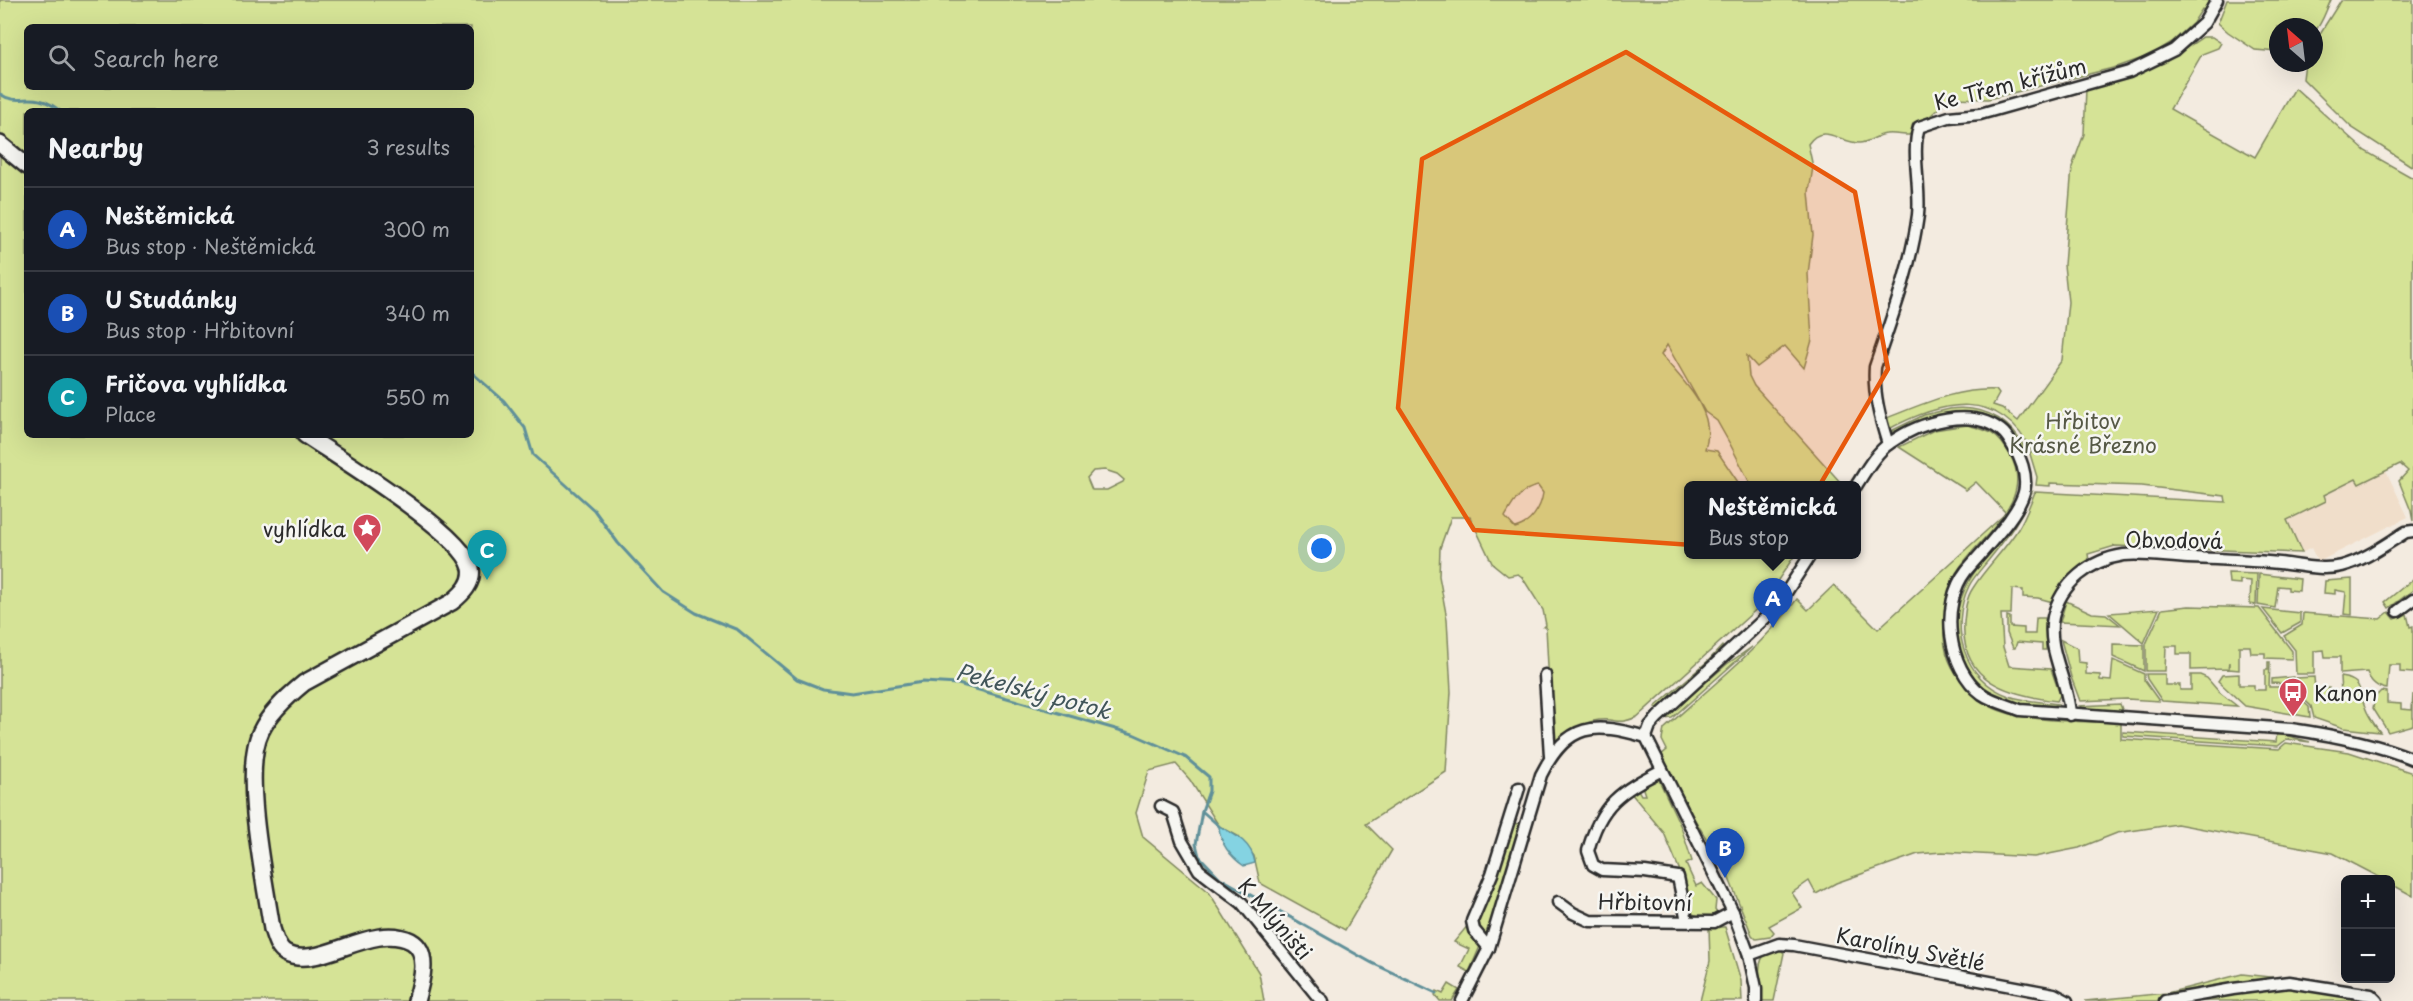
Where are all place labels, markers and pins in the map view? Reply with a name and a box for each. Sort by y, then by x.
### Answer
place label: vyhlídka [263,512,347,544]
place icon: vyhlídka [351,512,383,554]
pin: C [468,530,506,580]
pin: A [1754,578,1792,628]
bus stop icon: Kanon [2277,676,2309,718]
place label: Kanon [2314,676,2377,708]
pin: B [1706,828,1744,878]

